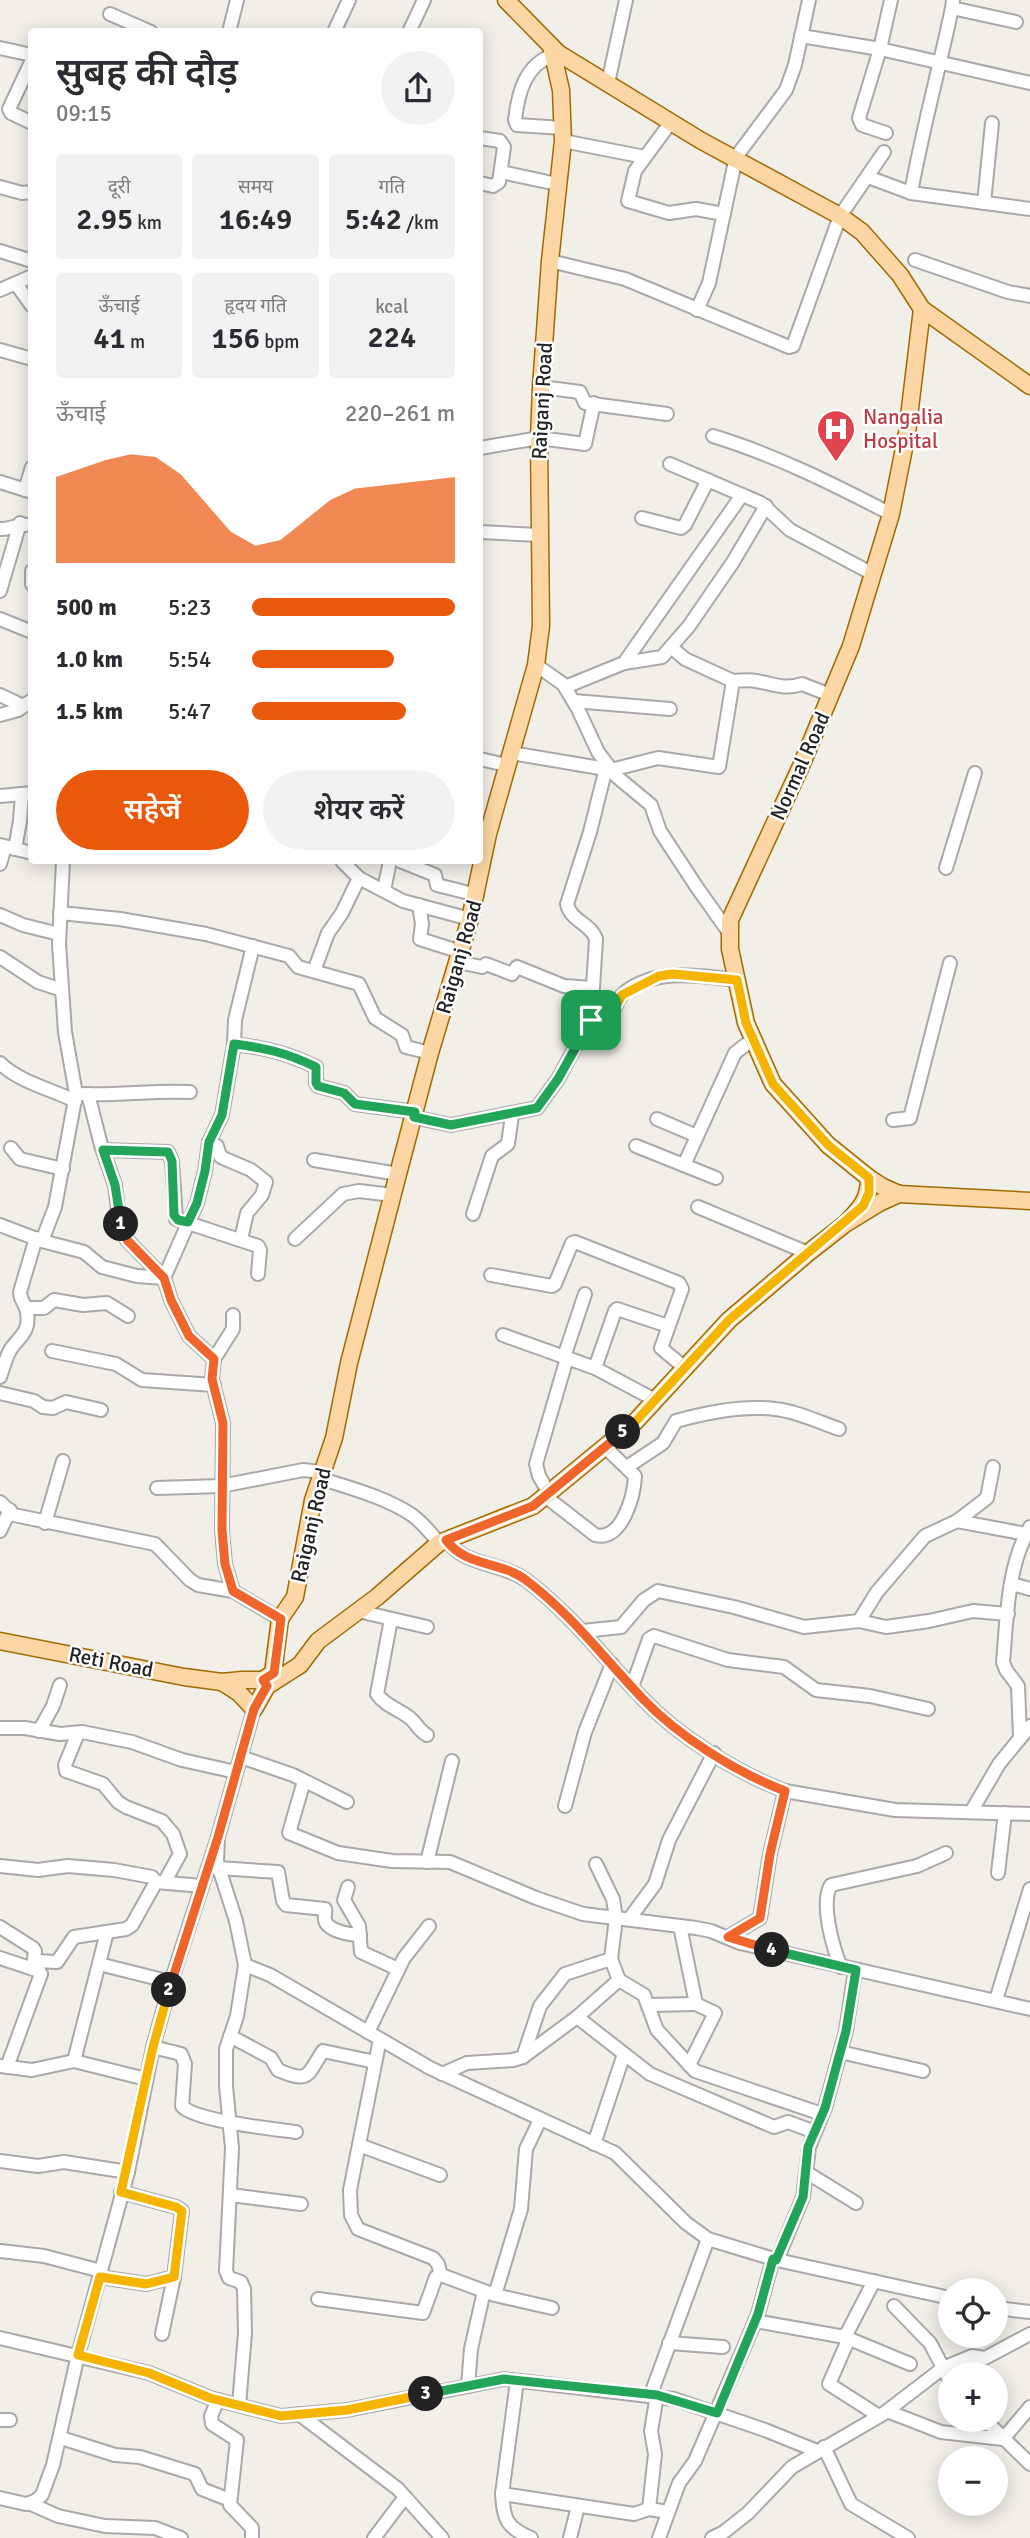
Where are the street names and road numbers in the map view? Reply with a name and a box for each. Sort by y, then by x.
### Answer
street label: Raiganj Road [526,342,558,460]
street label: Normal Road [765,708,835,824]
street label: Raiganj Road [430,897,488,1017]
street label: Raiganj Road [285,1465,337,1585]
street label: Reti Road [66,1641,156,1683]

